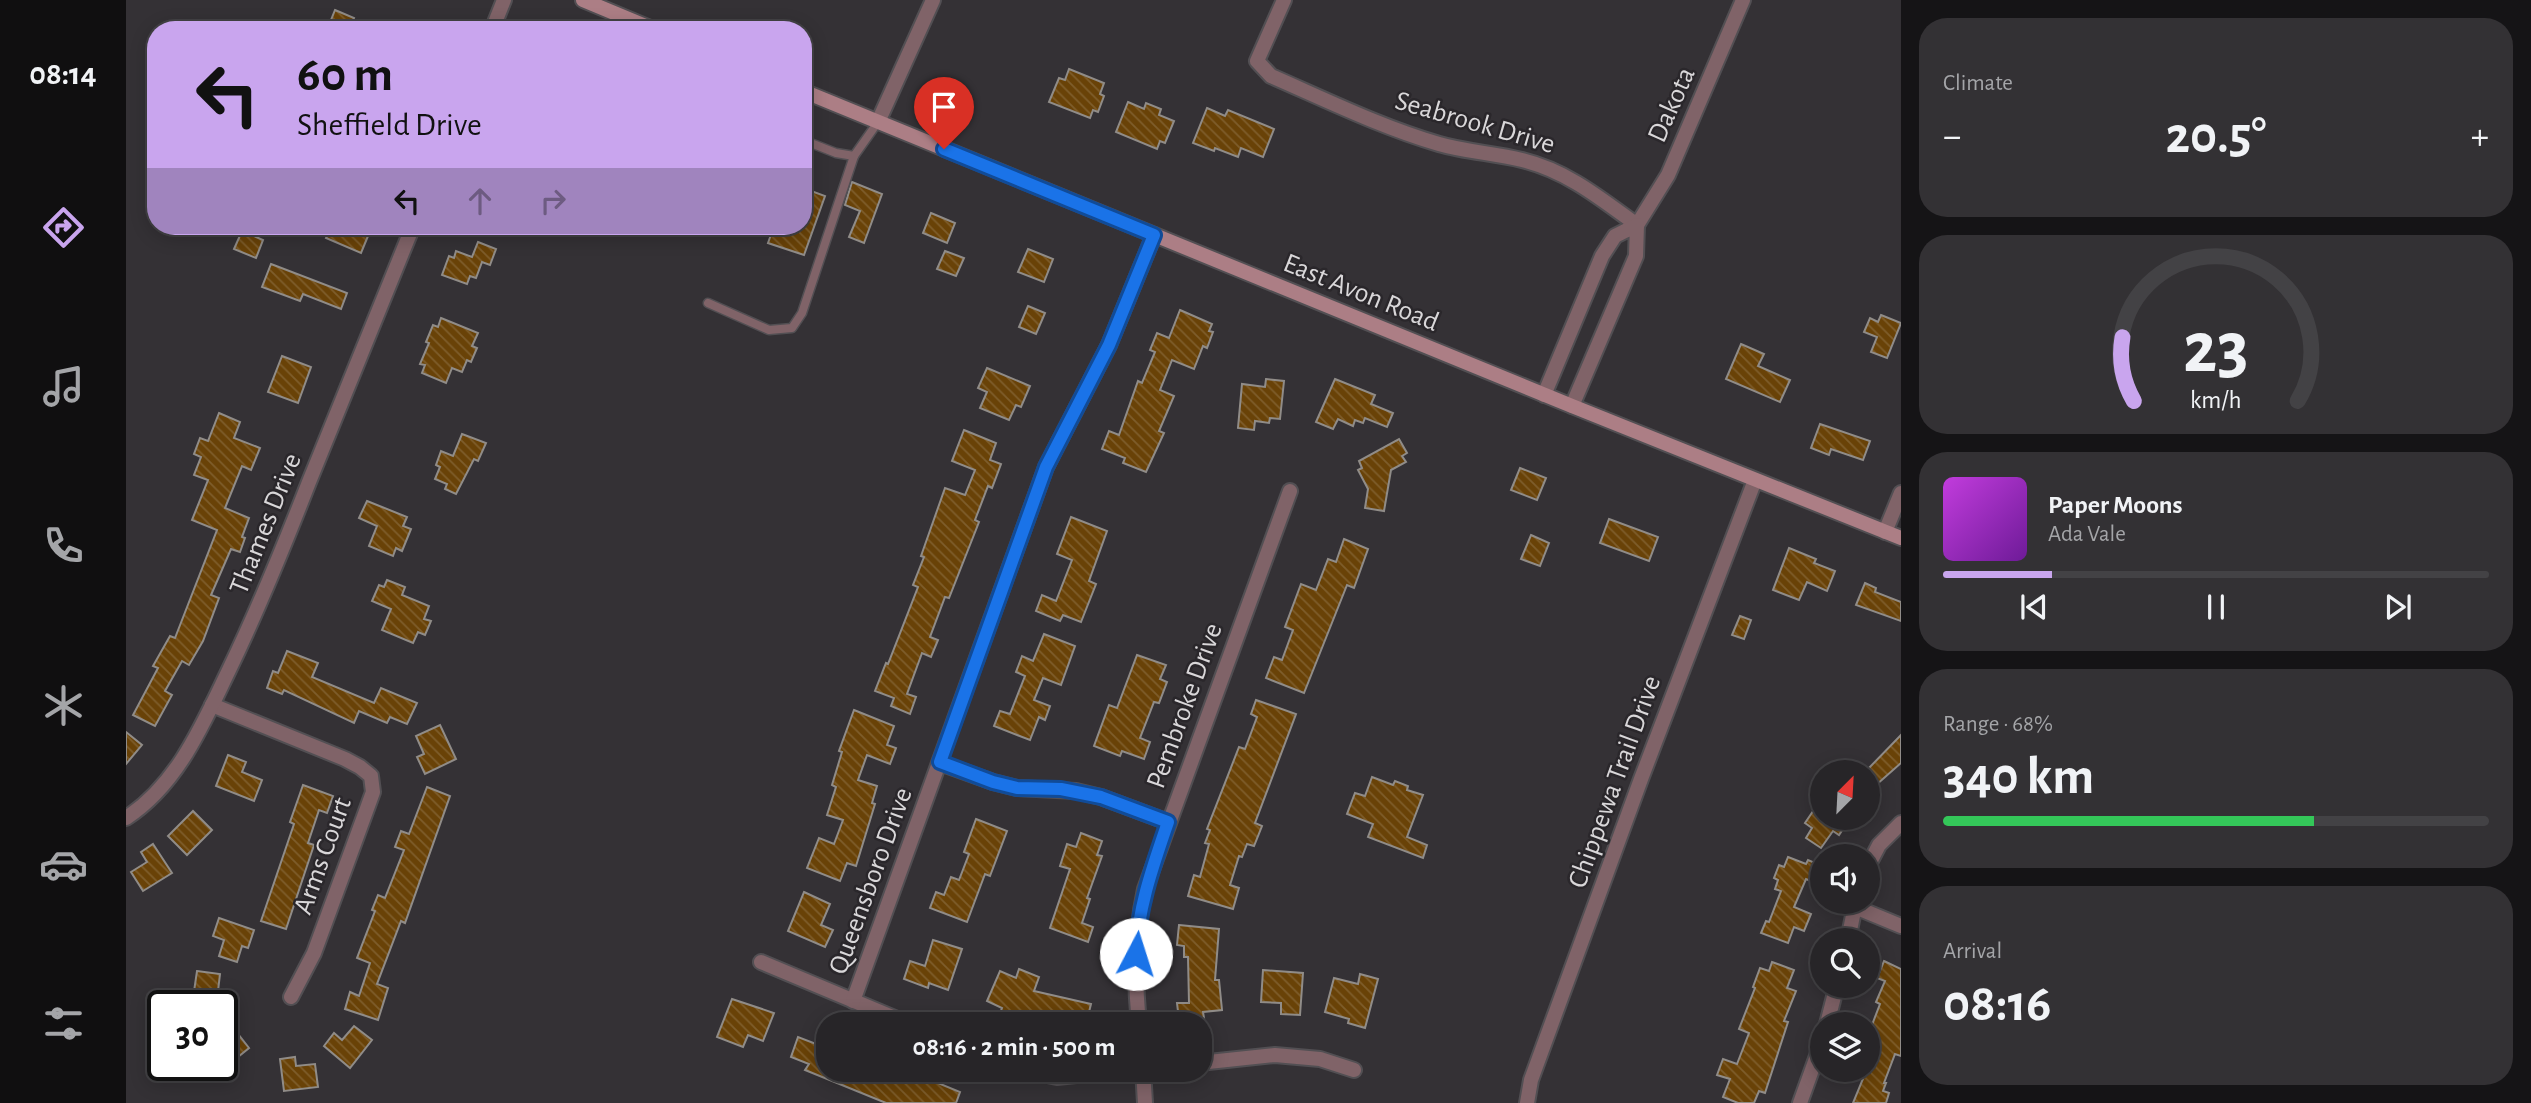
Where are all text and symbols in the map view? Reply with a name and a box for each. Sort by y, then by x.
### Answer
icon: left [182,49,273,140]
text: 60 m [297,51,393,100]
text: 08:14 [29,58,97,90]
street label: Dakota [1643,63,1701,147]
text: Climate [1943,72,2013,95]
pin [914,77,974,149]
street label: Seabrook Drive [1392,87,1558,159]
icon: arrive [925,88,963,126]
text: Sheffield Drive [297,109,482,141]
text: 20.5° [2165,110,2267,162]
text: − [1943,118,1961,156]
text: + [2471,118,2489,156]
icon: left [388,182,426,220]
icon: ahead [461,182,499,220]
icon: right [534,182,572,220]
icon: directions [39,203,88,252]
street label: East Avon Road [1279,249,1443,337]
text: 23 [2183,313,2249,386]
icon: music [39,362,88,411]
text: km/h [2190,387,2242,412]
street label: Thames Drive [225,450,307,598]
text: Paper Moons [2048,492,2183,518]
icon: phone [39,521,88,570]
text: Ada Vale [2048,523,2126,546]
icon: previous [2015,588,2053,626]
icon: pause [2197,588,2235,626]
icon: next [2379,588,2417,626]
street label: Pembroke Drive [1142,620,1228,792]
street label: Chippewa Trail Drive [1564,672,1666,892]
icon: climate [39,681,88,730]
text: Range · 68% [1943,713,2053,736]
text: 340 km [1943,751,2094,803]
north arrow [1810,760,1880,830]
map controls [1810,760,1880,1082]
street label: Queensboro Drive [824,784,918,978]
street label: Arms Court [289,794,357,918]
icon: car [39,840,88,889]
button: sound [1810,844,1880,914]
position arrow [1099,917,1173,991]
button: search [1810,928,1880,998]
text: Arrival [1943,940,2002,963]
text: 08:16 [1943,978,2051,1030]
speed limit sign: 30 [147,990,238,1081]
icon: filters [39,999,88,1048]
button: layers [1810,1012,1880,1082]
text: 08:16 · 2 min · 500 m [913,1034,1115,1060]

